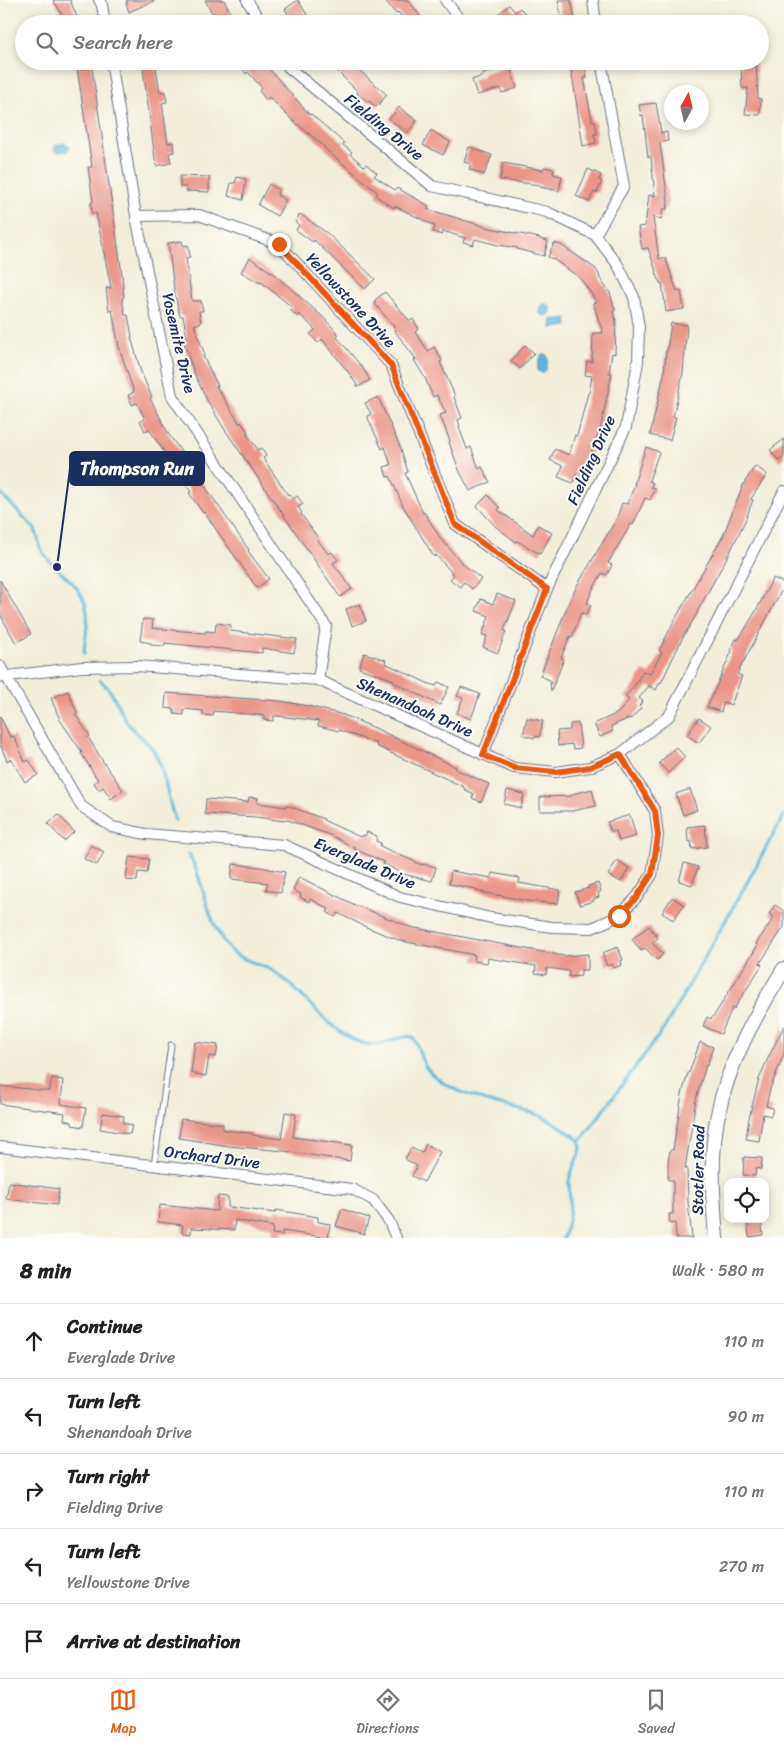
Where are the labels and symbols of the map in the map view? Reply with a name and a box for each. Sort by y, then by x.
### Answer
north arrow [664,85,709,130]
street label: Fielding Drive [338,86,430,168]
route end [268,233,291,256]
street label: Yellowstone Drive [299,245,404,355]
street label: Yosemite Drive [153,290,205,396]
street label: Fielding Drive [558,410,624,510]
callout: Thompson Run [70,452,204,485]
text: Thompson Run [80,453,194,485]
street label: Shenandoah Drive [352,668,478,746]
street label: Everglade Drive [309,828,421,898]
route start [608,905,631,928]
street label: Stotler Road [683,1123,713,1215]
street label: Orchard Drive [162,1137,262,1177]

